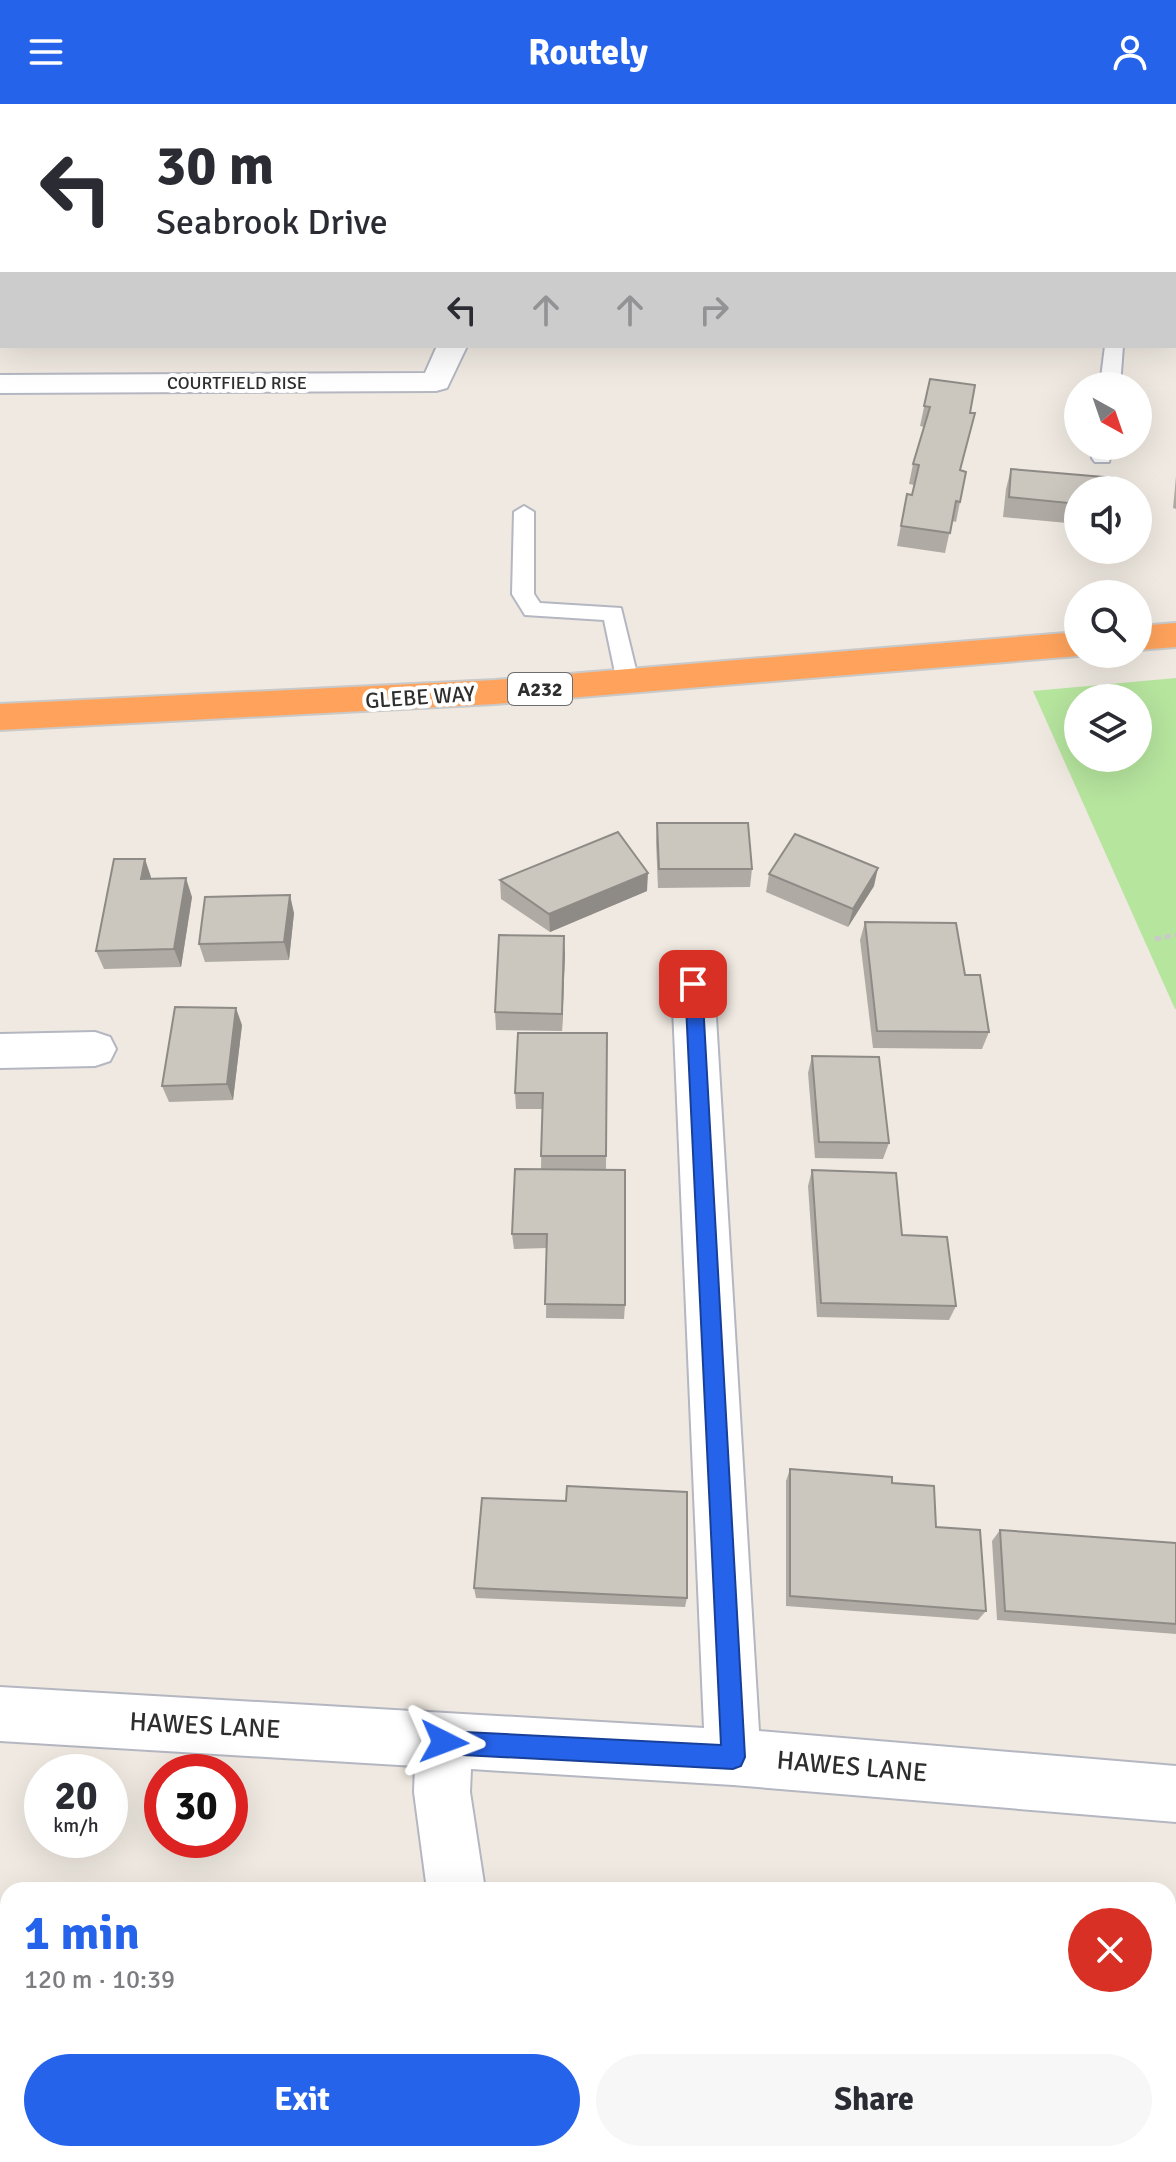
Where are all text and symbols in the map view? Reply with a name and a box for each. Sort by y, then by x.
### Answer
icon: menu [24,30,68,74]
text: Routely [528,30,648,75]
icon: person [1108,30,1152,74]
text: 30 m [156,131,274,200]
icon: left [24,136,128,240]
text: Seabrook Drive [156,200,388,245]
icon: left [440,288,484,332]
icon: ahead [524,288,568,332]
icon: ahead [608,288,652,332]
icon: right [692,288,736,332]
street label: COURTFIELD RISE [167,372,307,394]
north arrow [1064,372,1152,460]
map controls [1064,372,1152,772]
button: sound [1064,476,1152,564]
button: search [1064,580,1152,668]
road number: A232 [508,673,572,705]
street label: GLEBE WAY [364,680,476,714]
button: layers [1064,684,1152,772]
pin [659,950,727,1018]
icon: arrive [671,962,715,1006]
position arrow [402,1700,486,1784]
street label: HAWES LANE [129,1706,281,1746]
street label: HAWES LANE [775,1744,929,1790]
speed limit sign: 30 [144,1754,248,1858]
text: 20 [54,1771,98,1821]
text: km/h [53,1813,99,1838]
text: 1 min [24,1904,140,1963]
button: close [1068,1908,1152,1992]
text: 120 m · 10:39 [24,1964,175,1996]
button: Exit [24,2054,580,2146]
button: Share [596,2054,1152,2146]

